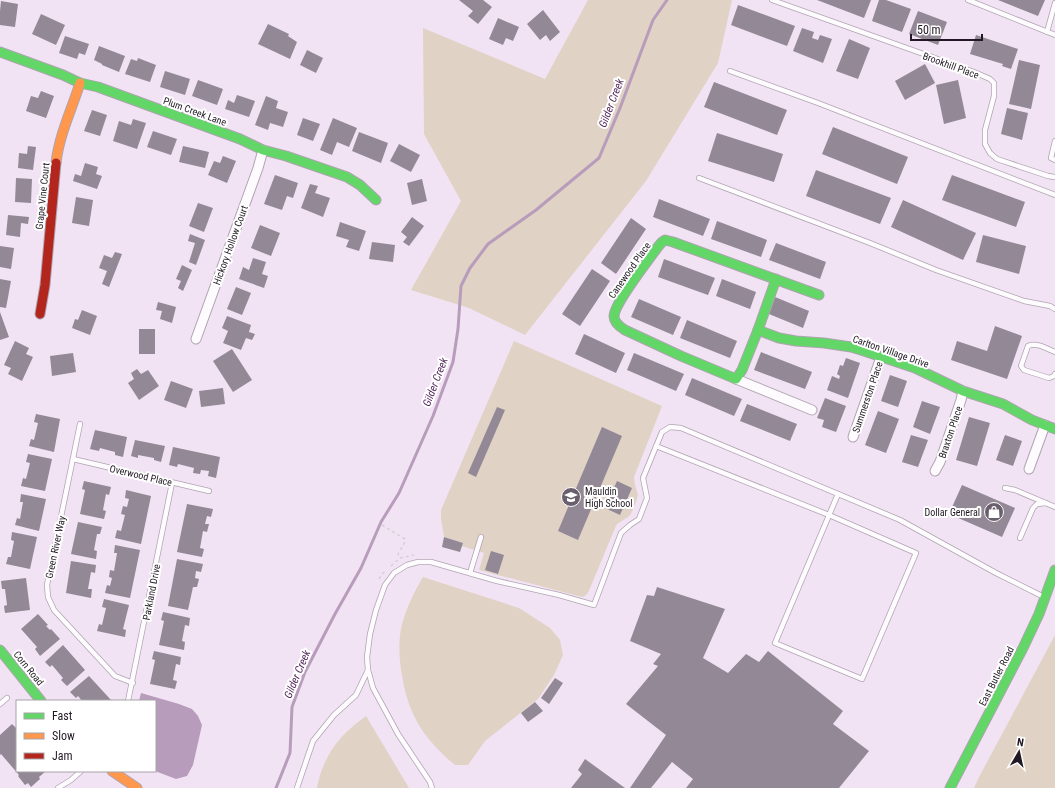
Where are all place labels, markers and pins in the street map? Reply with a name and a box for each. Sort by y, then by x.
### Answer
school or university icon: Mauldin High School [560,486,582,508]
place label: Mauldin High School [585,486,633,509]
shop icon: Dollar General [983,501,1005,523]
place label: Dollar General [924,507,980,518]

